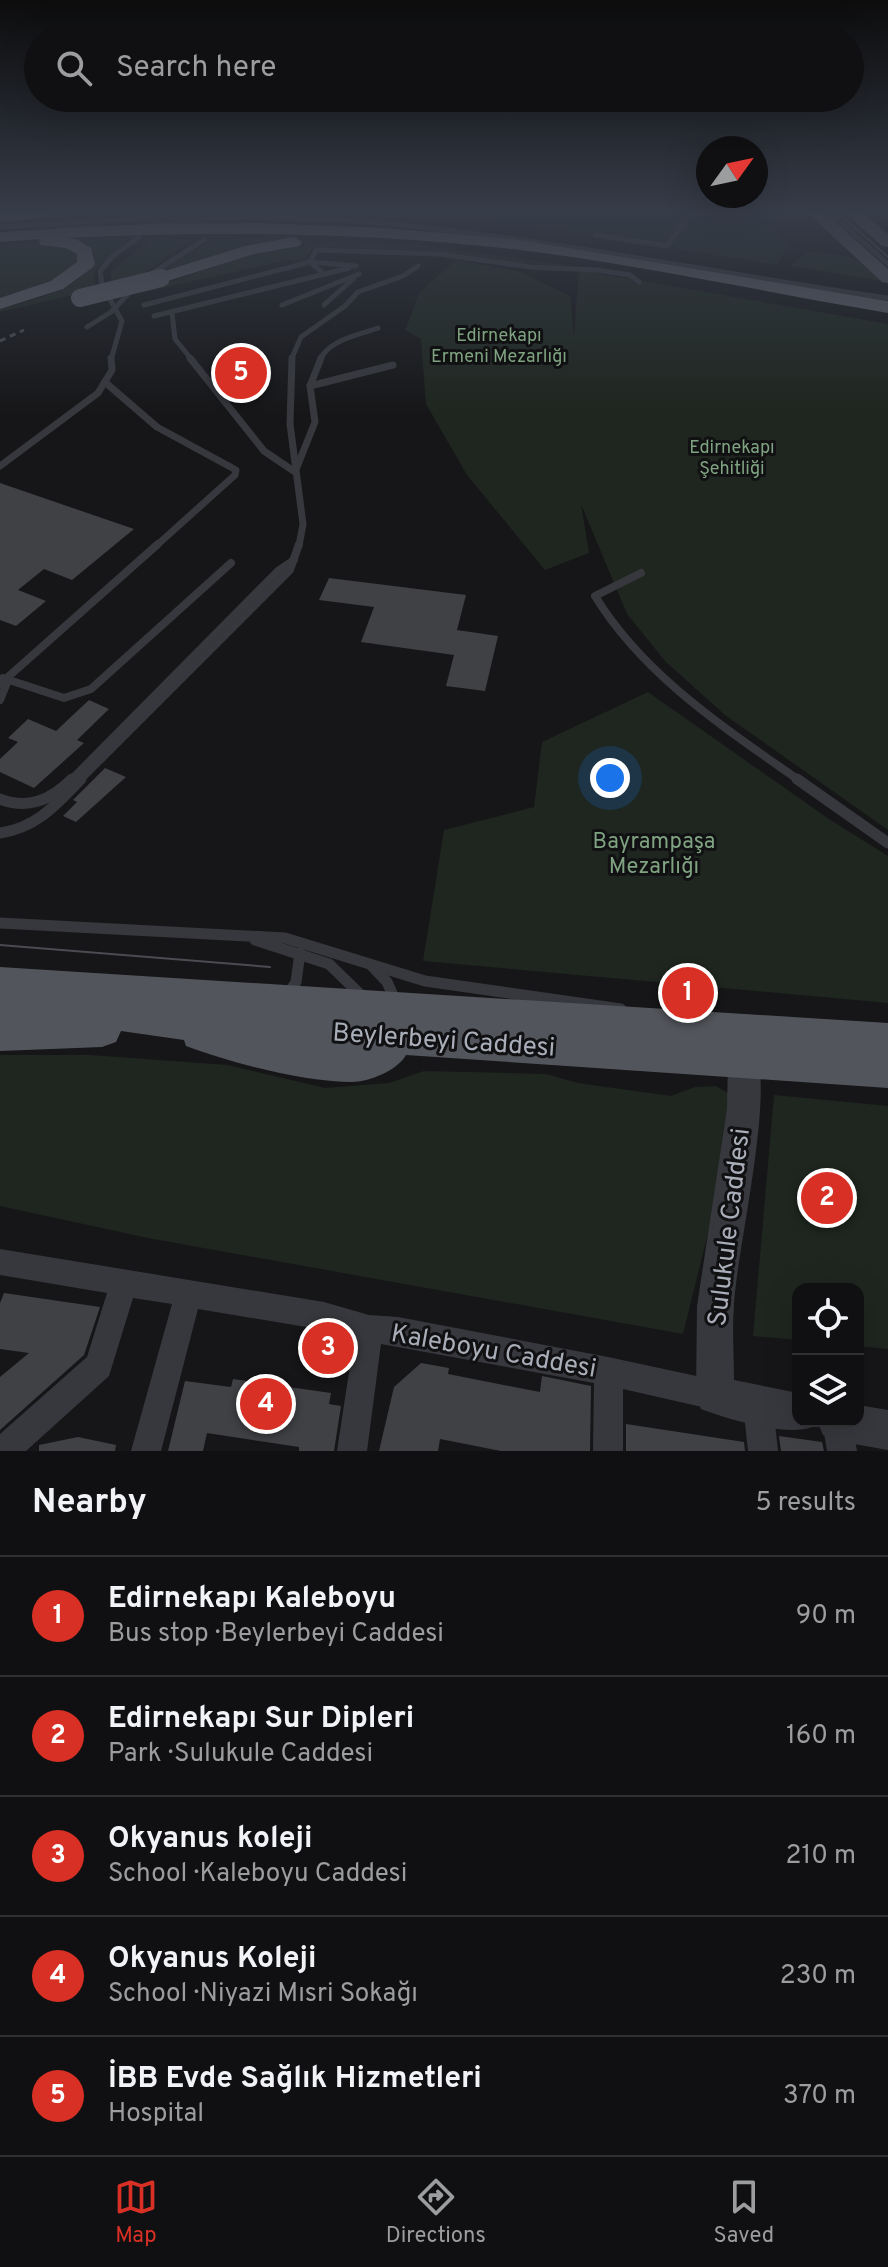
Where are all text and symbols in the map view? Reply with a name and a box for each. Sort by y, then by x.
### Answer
search box [24,24,864,112]
icon: search [52,46,96,90]
text: Search here [116,50,276,87]
north arrow [696,136,768,208]
park label: Edirnekapı Ermeni Mezarlığı [431,325,567,369]
pin: 5 [215,343,267,403]
park label: Edirnekapı Şehitliği [689,437,775,481]
your location [590,758,630,798]
park label: Bayrampaşa Mezarlığı [593,829,715,881]
pin: 1 [662,963,714,1023]
street label: Beylerbeyi Caddesi [331,1017,556,1066]
street label: Sulukule Caddesi [702,1126,759,1328]
pin: 2 [801,1168,853,1228]
map controls [792,1283,864,1427]
button: locate [792,1283,864,1355]
pin: 3 [302,1318,354,1378]
street label: Kaleboyu Caddesi [388,1318,599,1387]
button: layers [792,1355,864,1427]
pin: 4 [240,1374,292,1434]
text: Nearby [32,1482,147,1525]
text: 5 results [755,1487,856,1520]
text: Edirnekapı Kaleboyu [108,1581,396,1618]
text: 1 [53,1600,63,1633]
text: 90 m [796,1600,856,1633]
text: Bus stop · Beylerbeyi Caddesi [108,1618,444,1651]
text: Edirnekapı Sur Dipleri [108,1701,414,1738]
text: 2 [50,1720,66,1753]
text: 160 m [786,1720,856,1753]
text: Park · Sulukule Caddesi [108,1738,373,1771]
text: Okyanus koleji [108,1821,312,1858]
text: 3 [50,1840,66,1873]
text: 210 m [786,1840,856,1873]
text: School · Kaleboyu Caddesi [108,1858,407,1891]
text: Okyanus Koleji [108,1941,316,1978]
text: 4 [50,1960,66,1993]
text: 230 m [780,1960,856,1993]
text: School · Niyazi Mısri Sokağı [108,1978,418,2011]
text: İBB Evde Sağlık Hizmetleri [108,2061,482,2098]
text: 5 [50,2080,66,2113]
text: 370 m [783,2080,856,2113]
text: Hospital [108,2098,204,2131]
tab: Map [114,2175,158,2250]
tab: Directions [386,2175,486,2250]
tab: Saved [714,2175,774,2250]

